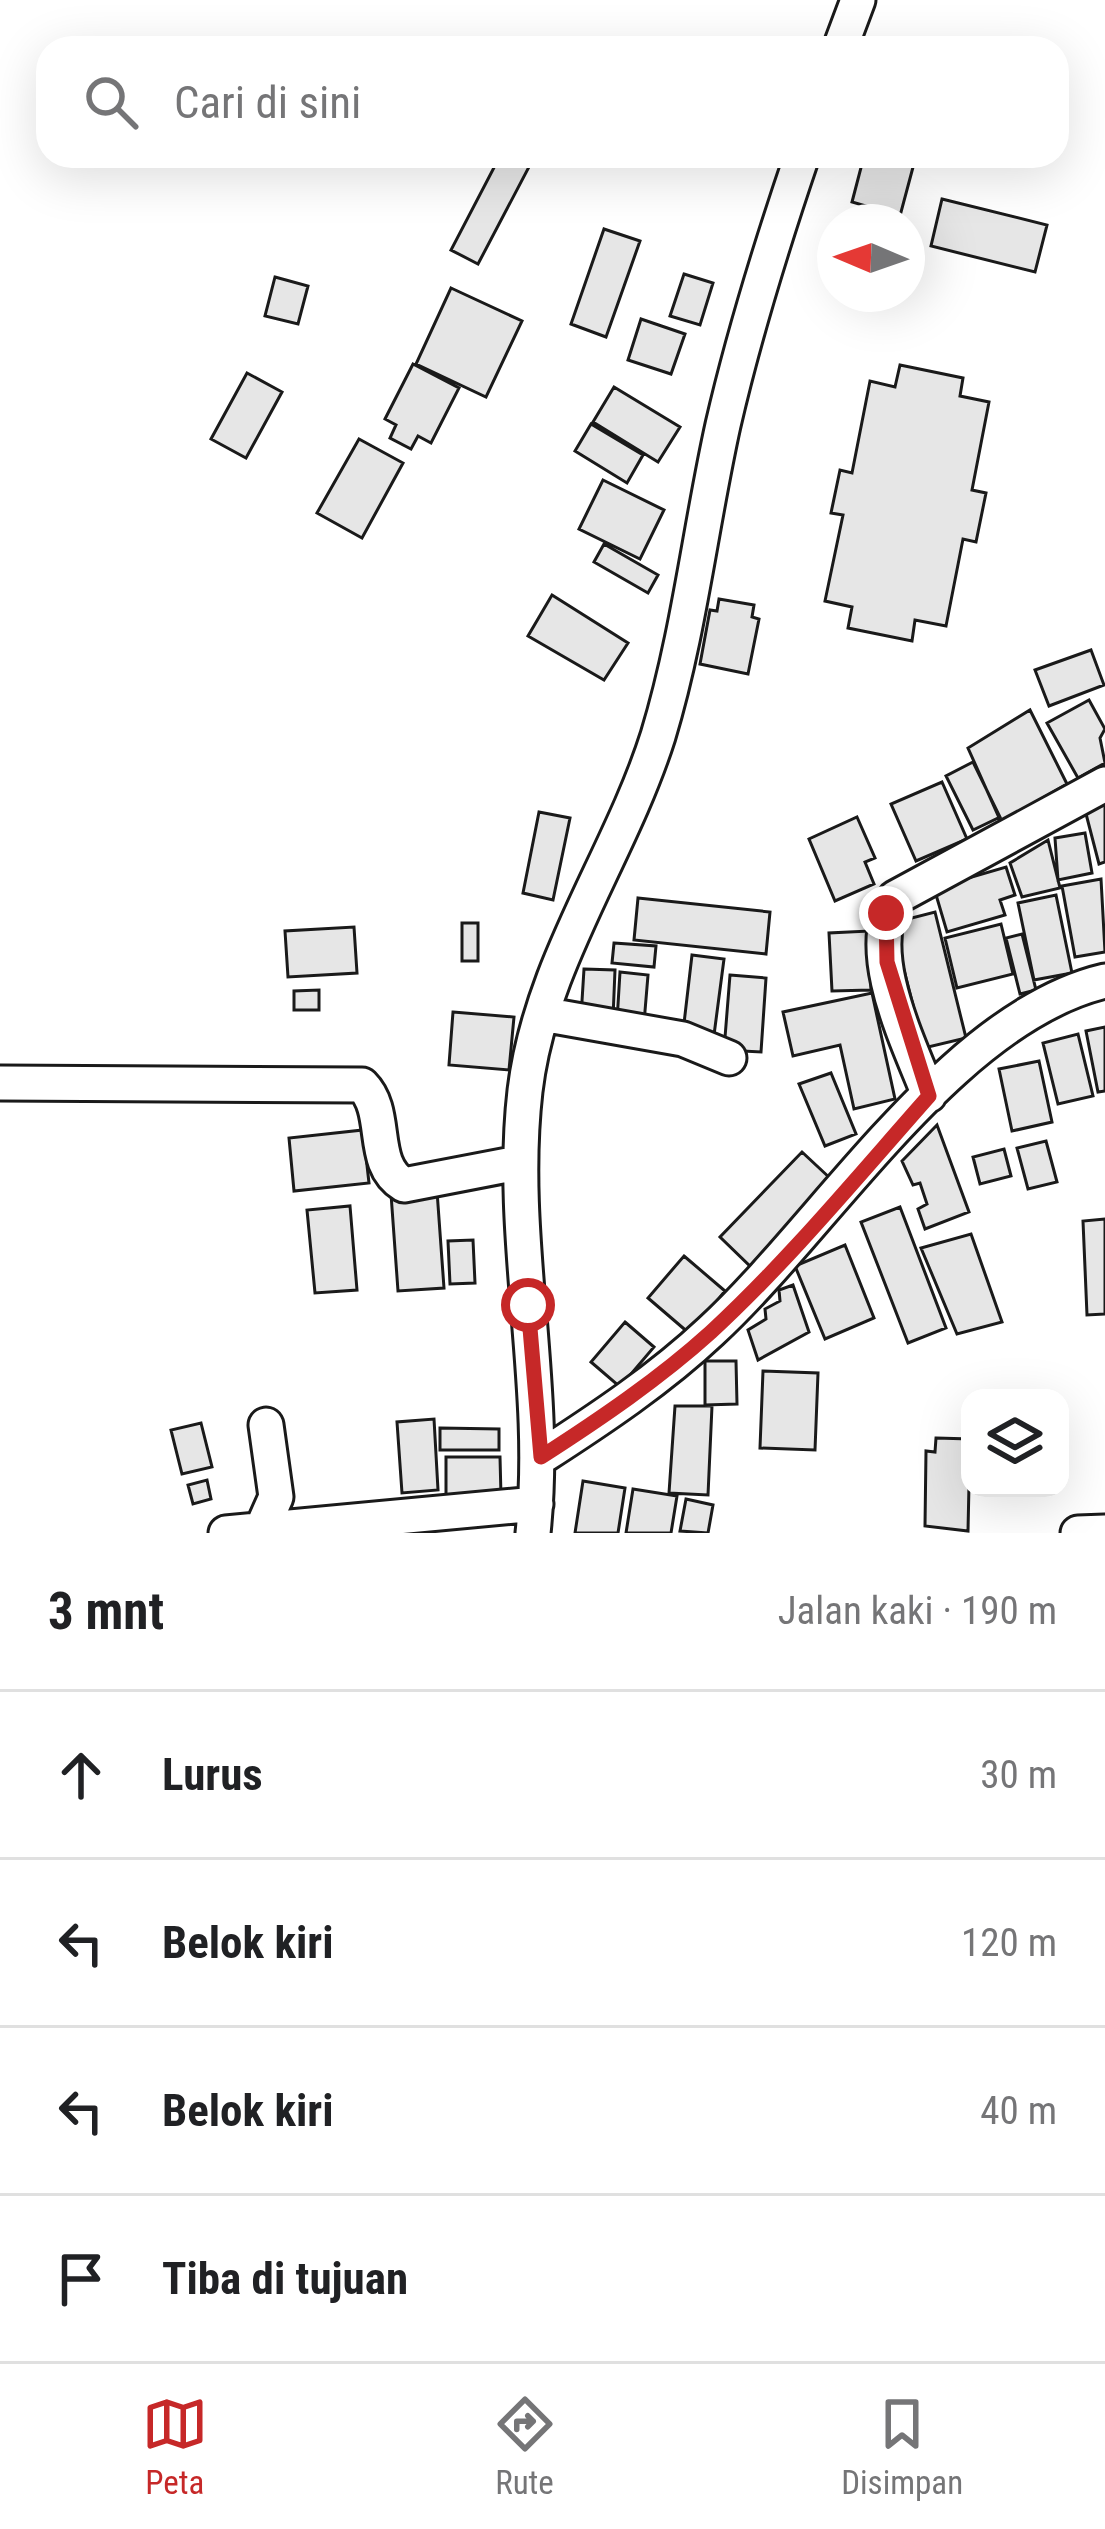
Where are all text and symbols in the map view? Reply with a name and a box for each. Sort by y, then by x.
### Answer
search box [36,36,1069,168]
icon: search [78,69,144,135]
text: Cari di sini [174,76,361,129]
north arrow [817,204,925,312]
route end [859,886,913,940]
route start [501,1278,555,1332]
map controls [961,1389,1069,1497]
button: layers [961,1389,1069,1497]
text: 3 mnt [48,1582,164,1641]
text: Jalan kaki · 190 m [778,1588,1057,1634]
icon: ahead [48,1742,114,1808]
text: Lurus [162,1748,263,1801]
text: 30 m [980,1752,1057,1798]
icon: left [48,1910,114,1976]
text: Belok kiri [162,1916,333,1969]
text: 120 m [961,1920,1057,1966]
icon: left [48,2078,114,2144]
text: Belok kiri [162,2084,333,2137]
text: 40 m [980,2088,1057,2134]
icon: arrive [48,2246,114,2312]
text: Tiba di tujuan [162,2252,408,2305]
tab: Peta [142,2391,208,2502]
tab: Rute [492,2391,558,2502]
tab: Disimpan [841,2391,963,2502]

